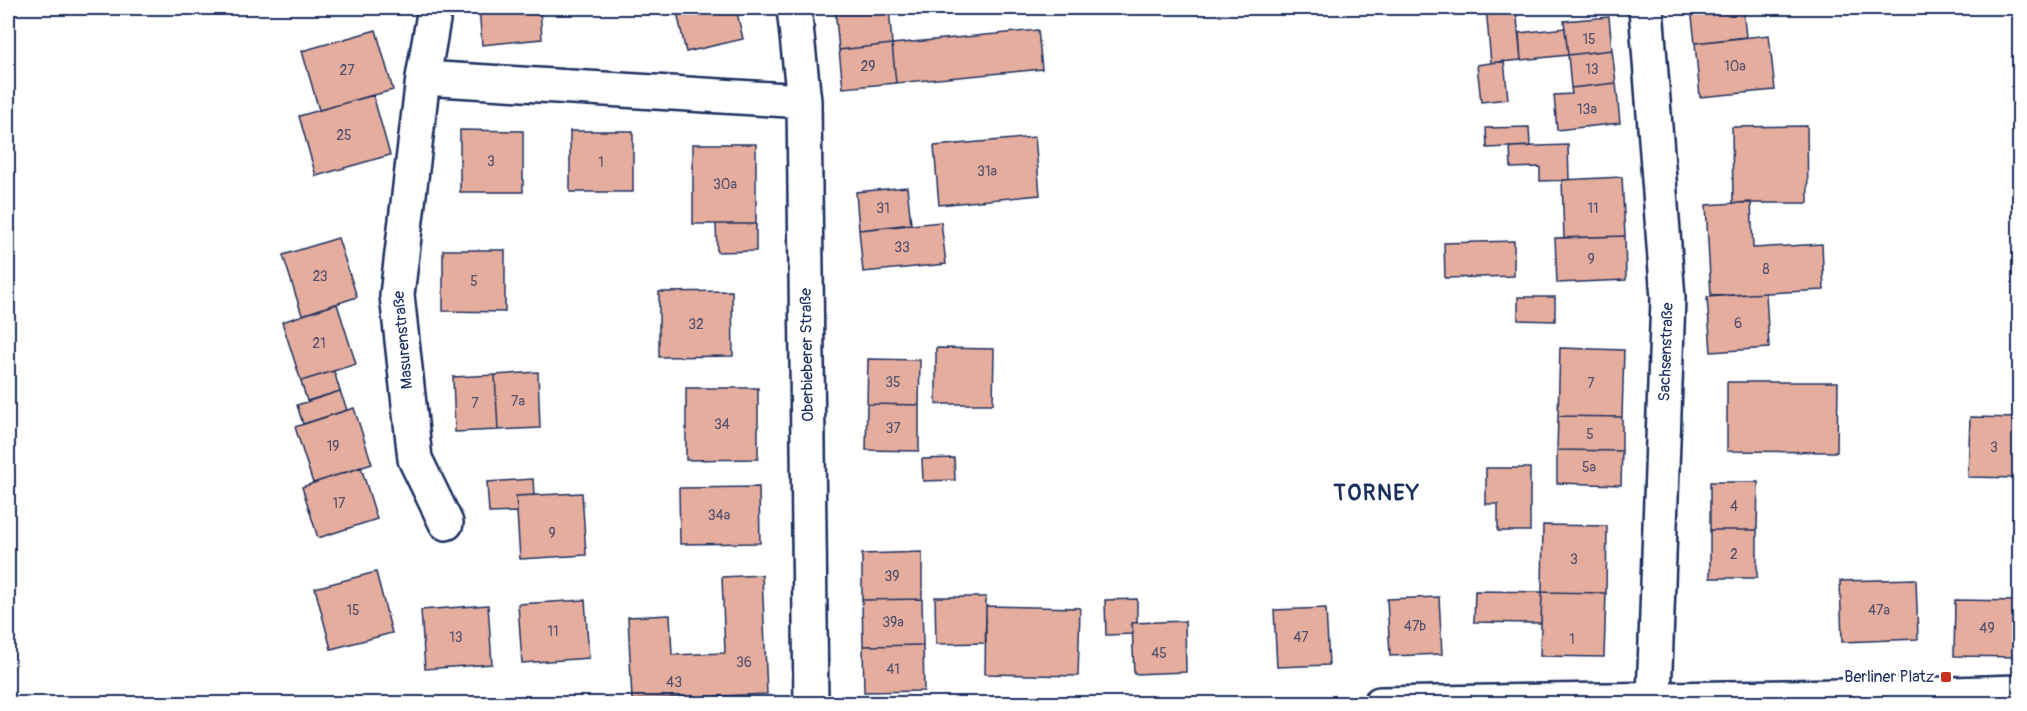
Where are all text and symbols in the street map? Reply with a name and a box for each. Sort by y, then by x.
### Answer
house number: 15 [1582,31,1596,48]
house number: 29 [860,58,876,75]
house number: 10a [1724,58,1746,75]
house number: 13 [1585,61,1599,78]
house number: 27 [339,62,355,79]
house number: 13a [1577,101,1597,118]
house number: 25 [336,127,352,144]
house number: 3 [487,153,495,170]
house number: 1 [598,154,604,171]
house number: 31a [977,163,997,180]
house number: 30a [713,176,737,193]
house number: 31 [876,200,890,217]
house number: 11 [1588,200,1598,217]
house number: 33 [894,239,910,256]
house number: 9 [1587,251,1595,268]
house number: 8 [1762,261,1770,278]
house number: 23 [312,268,328,285]
house number: 5 [470,273,478,290]
street label: Oberbieberer Straße [796,288,818,422]
street label: Masurenstraße [389,290,417,390]
street label: Sachsenstraße [1654,302,1678,402]
house number: 6 [1734,315,1742,332]
house number: 32 [688,316,704,333]
house number: 21 [312,335,326,352]
house number: 35 [885,374,901,391]
house number: 7 [1587,375,1595,392]
house number: 7a [511,393,525,410]
house number: 7 [471,395,479,412]
house number: 34 [714,416,730,433]
house number: 37 [885,420,901,437]
house number: 5 [1586,426,1594,443]
house number: 19 [327,438,339,455]
house number: 3 [1990,439,1998,456]
house number: 5a [1582,459,1596,476]
district label: TORNEY [1332,479,1421,507]
house number: 17 [333,495,346,512]
house number: 4 [1730,498,1738,515]
house number: 34a [708,507,730,524]
house number: 9 [548,525,556,542]
house number: 2 [1730,546,1738,563]
house number: 3 [1570,551,1578,568]
house number: 39 [884,568,900,585]
house number: 15 [346,602,360,619]
house number: 47a [1868,602,1890,619]
house number: 39a [882,614,904,631]
house number: 47b [1404,618,1426,635]
house number: 49 [1979,620,1995,637]
house number: 11 [548,623,558,640]
house number: 13 [449,629,463,646]
house number: 47 [1293,629,1309,646]
house number: 1 [1569,631,1575,648]
house number: 45 [1151,645,1167,662]
house number: 36 [736,654,752,671]
house number: 41 [886,661,900,678]
place label: Berliner Platz [1844,667,1934,687]
marker: Berliner Platz [1939,670,1953,684]
house number: 43 [666,674,682,691]

